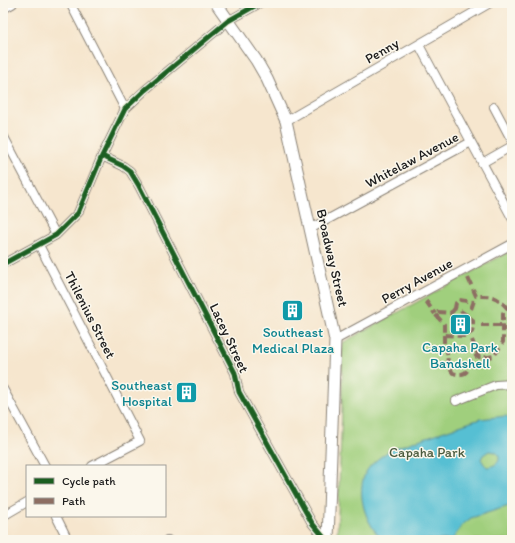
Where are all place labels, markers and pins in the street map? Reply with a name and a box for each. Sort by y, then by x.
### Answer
building icon: Southeast Medical Plaza [280,297,306,323]
building icon: Capaha Park Bandshell [447,312,473,338]
place label: Southeast Medical Plaza [252,324,334,357]
place label: Capaha Park Bandshell [422,339,499,372]
place label: Southeast Hospital [111,377,172,410]
building icon: Southeast Hospital [174,380,200,406]

